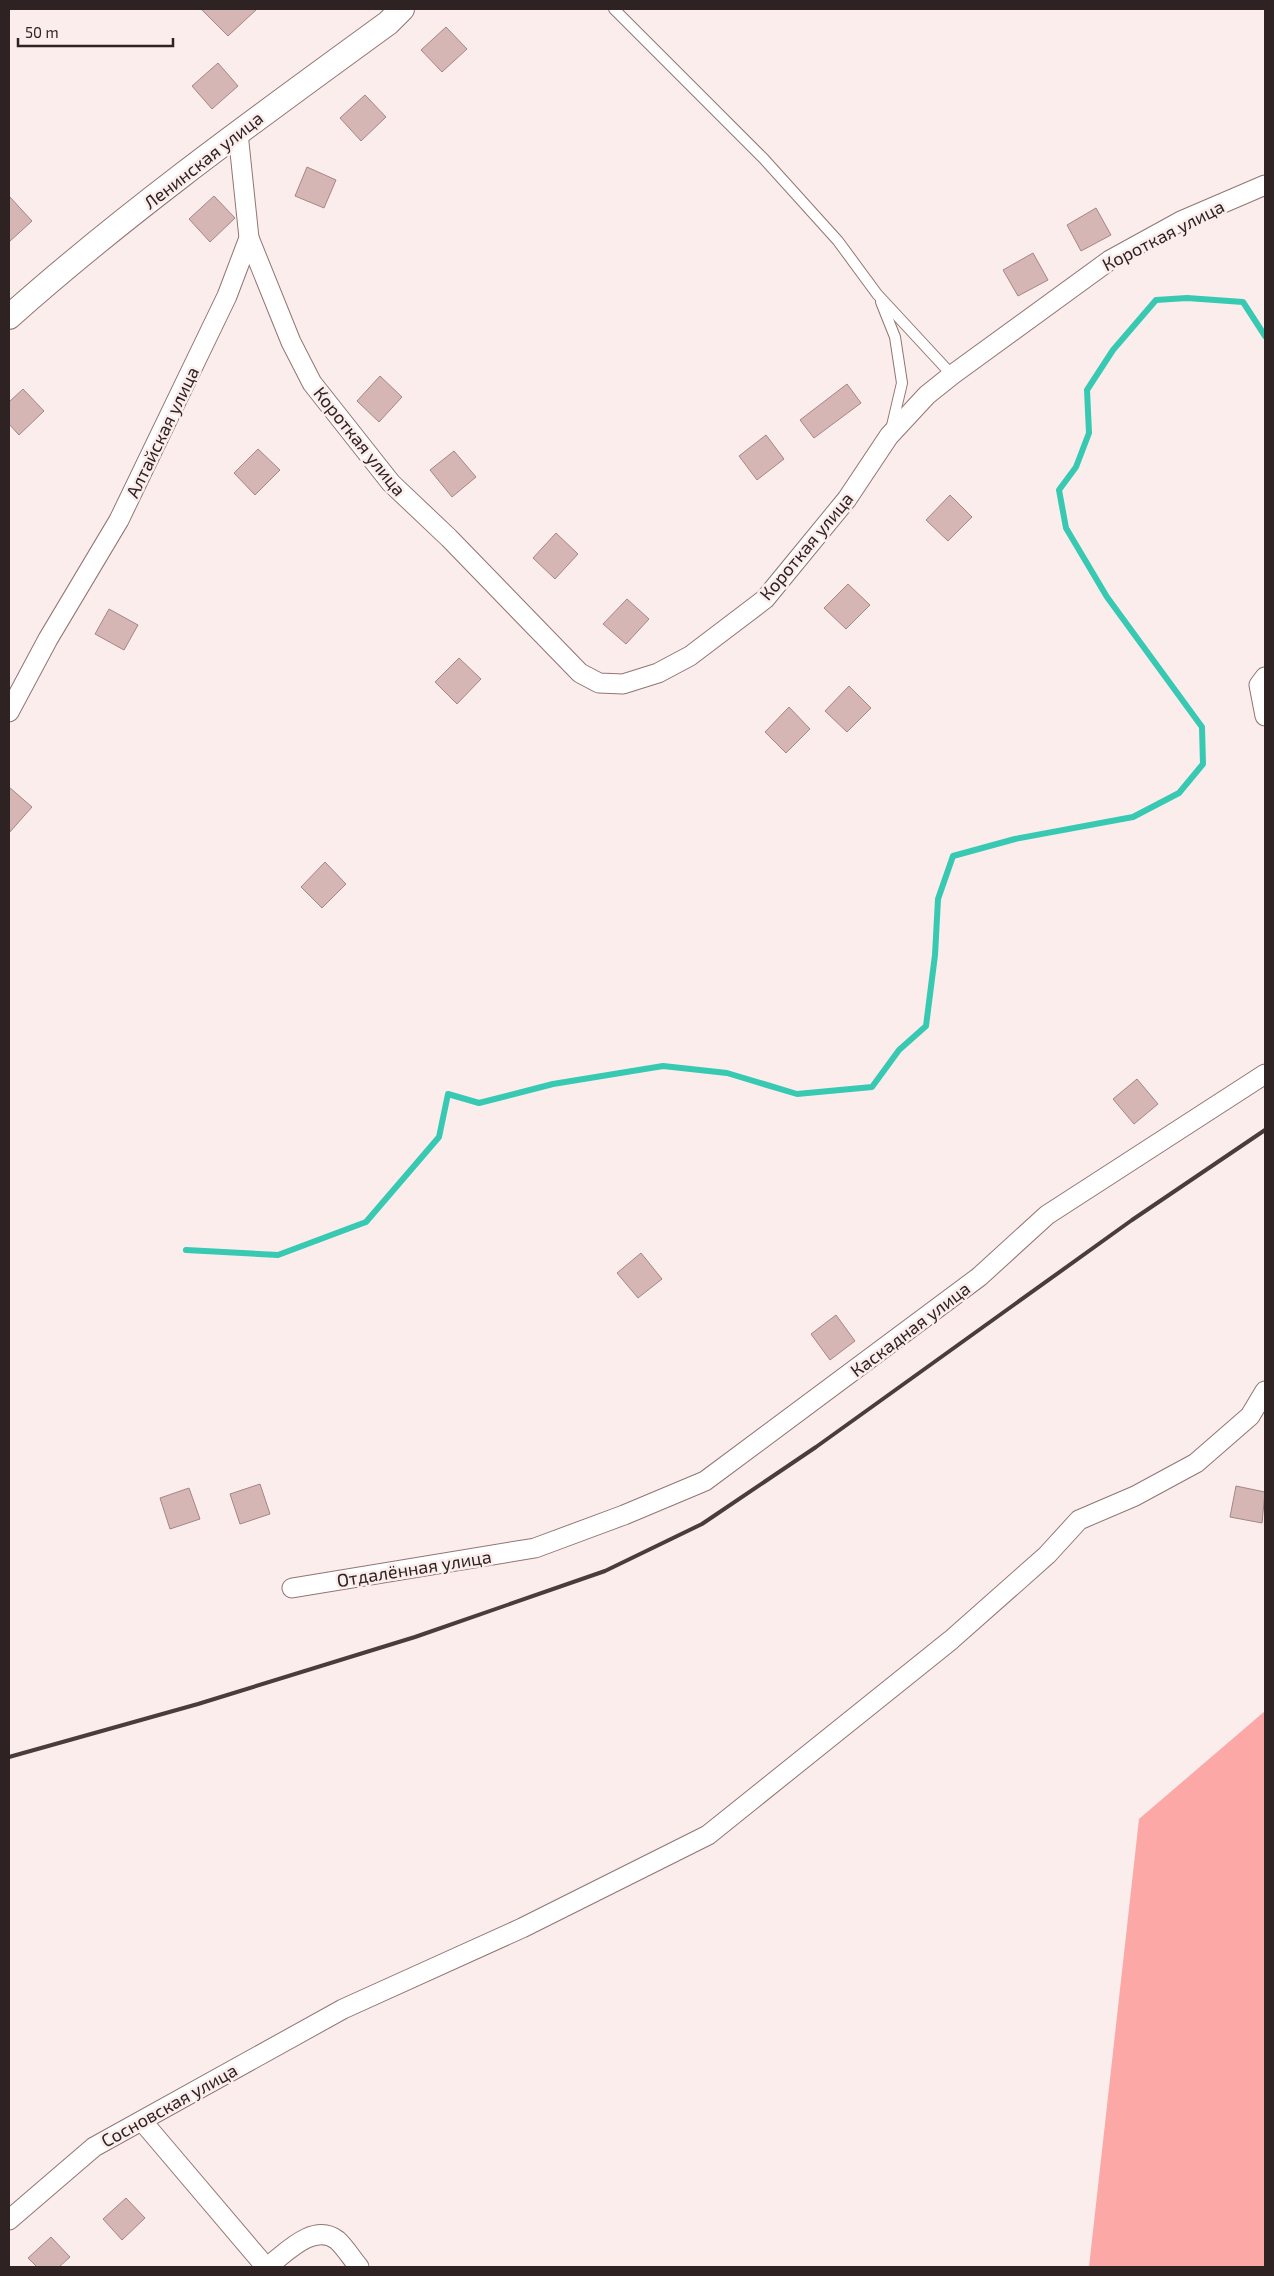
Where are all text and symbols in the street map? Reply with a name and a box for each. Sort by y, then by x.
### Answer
scale bar [18,15,172,47]
text: 50 m [25,23,59,41]
street label: Ленинская улица [139,107,267,213]
street label: Короткая улица [1098,195,1228,275]
street label: Алтайская улица [121,363,203,501]
street label: Короткая улица [309,382,411,500]
street label: Короткая улица [754,488,858,604]
street label: Каскадная улица [846,1277,974,1381]
street label: Отдалённая улица [335,1545,493,1591]
street label: Сосновская улица [97,2058,241,2152]

